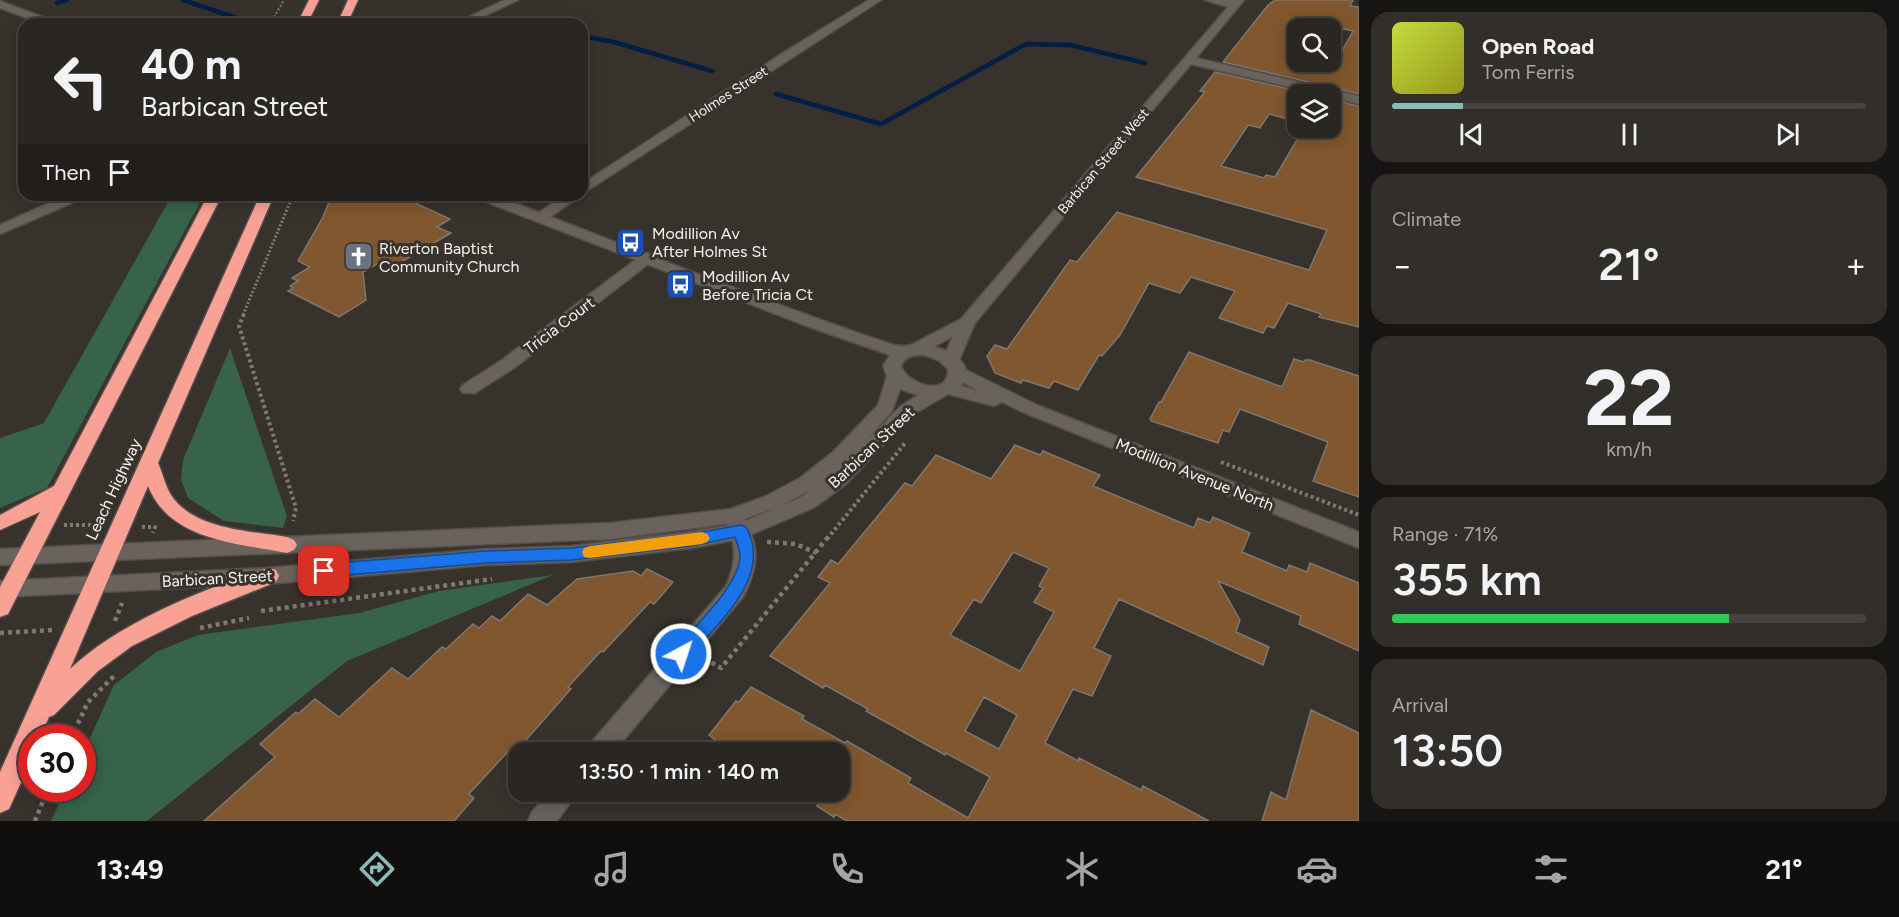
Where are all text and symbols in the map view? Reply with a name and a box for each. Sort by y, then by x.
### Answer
map controls [1287,18,1341,138]
button: search [1287,18,1341,72]
text: Open Road [1482,33,1594,60]
text: 40 m [141,39,241,90]
icon: left [42,42,120,120]
text: Tom Ferris [1482,60,1575,84]
street label: Holmes Street [686,63,771,126]
button: layers [1287,84,1341,138]
text: Barbican Street [141,90,328,123]
street label: Barbican Street West [1054,105,1153,218]
icon: previous [1455,118,1488,151]
icon: pause [1613,118,1646,151]
icon: next [1771,118,1804,151]
icon: arrive [103,156,136,189]
text: Then [42,159,91,186]
text: Climate [1392,207,1461,231]
place label: Modillion Av After Holmes St [652,224,767,261]
bus stop icon: Modillion Av After Holmes St [615,226,647,258]
text: 21° [1598,237,1660,291]
place label: Riverton Baptist Community Church [379,239,519,276]
church icon: Riverton Baptist Community Church [342,241,374,273]
text: − [1392,246,1413,285]
text: + [1845,246,1866,285]
place label: Modillion Av Before Tricia Ct [702,267,813,304]
bus stop icon: Modillion Av Before Tricia Ct [665,269,697,301]
street label: Tricia Court [520,293,598,358]
text: 22 [1584,351,1674,445]
street label: Barbican Street [824,403,918,492]
street label: Modillion Avenue North [1113,434,1277,515]
street label: Leach Highway [82,435,145,543]
text: km/h [1606,437,1652,461]
text: Range · 71% [1392,522,1498,546]
pin [298,545,349,596]
text: 355 km [1392,552,1542,606]
icon: arrive [307,554,340,587]
street label: Barbican Street [161,566,273,591]
position arrow [649,622,713,686]
text: Arrival [1392,693,1448,717]
text: 13:50 [1392,723,1503,777]
speed limit sign: 30 [18,724,96,802]
text: 13:50 · 1 min · 140 m [579,758,779,785]
icon: directions [356,848,398,890]
icon: music [591,848,633,890]
icon: phone [826,848,868,890]
icon: climate [1061,848,1103,890]
icon: car [1296,848,1338,890]
icon: filters [1530,848,1572,890]
text: 13:49 [96,853,164,886]
text: 21° [1765,853,1803,886]

